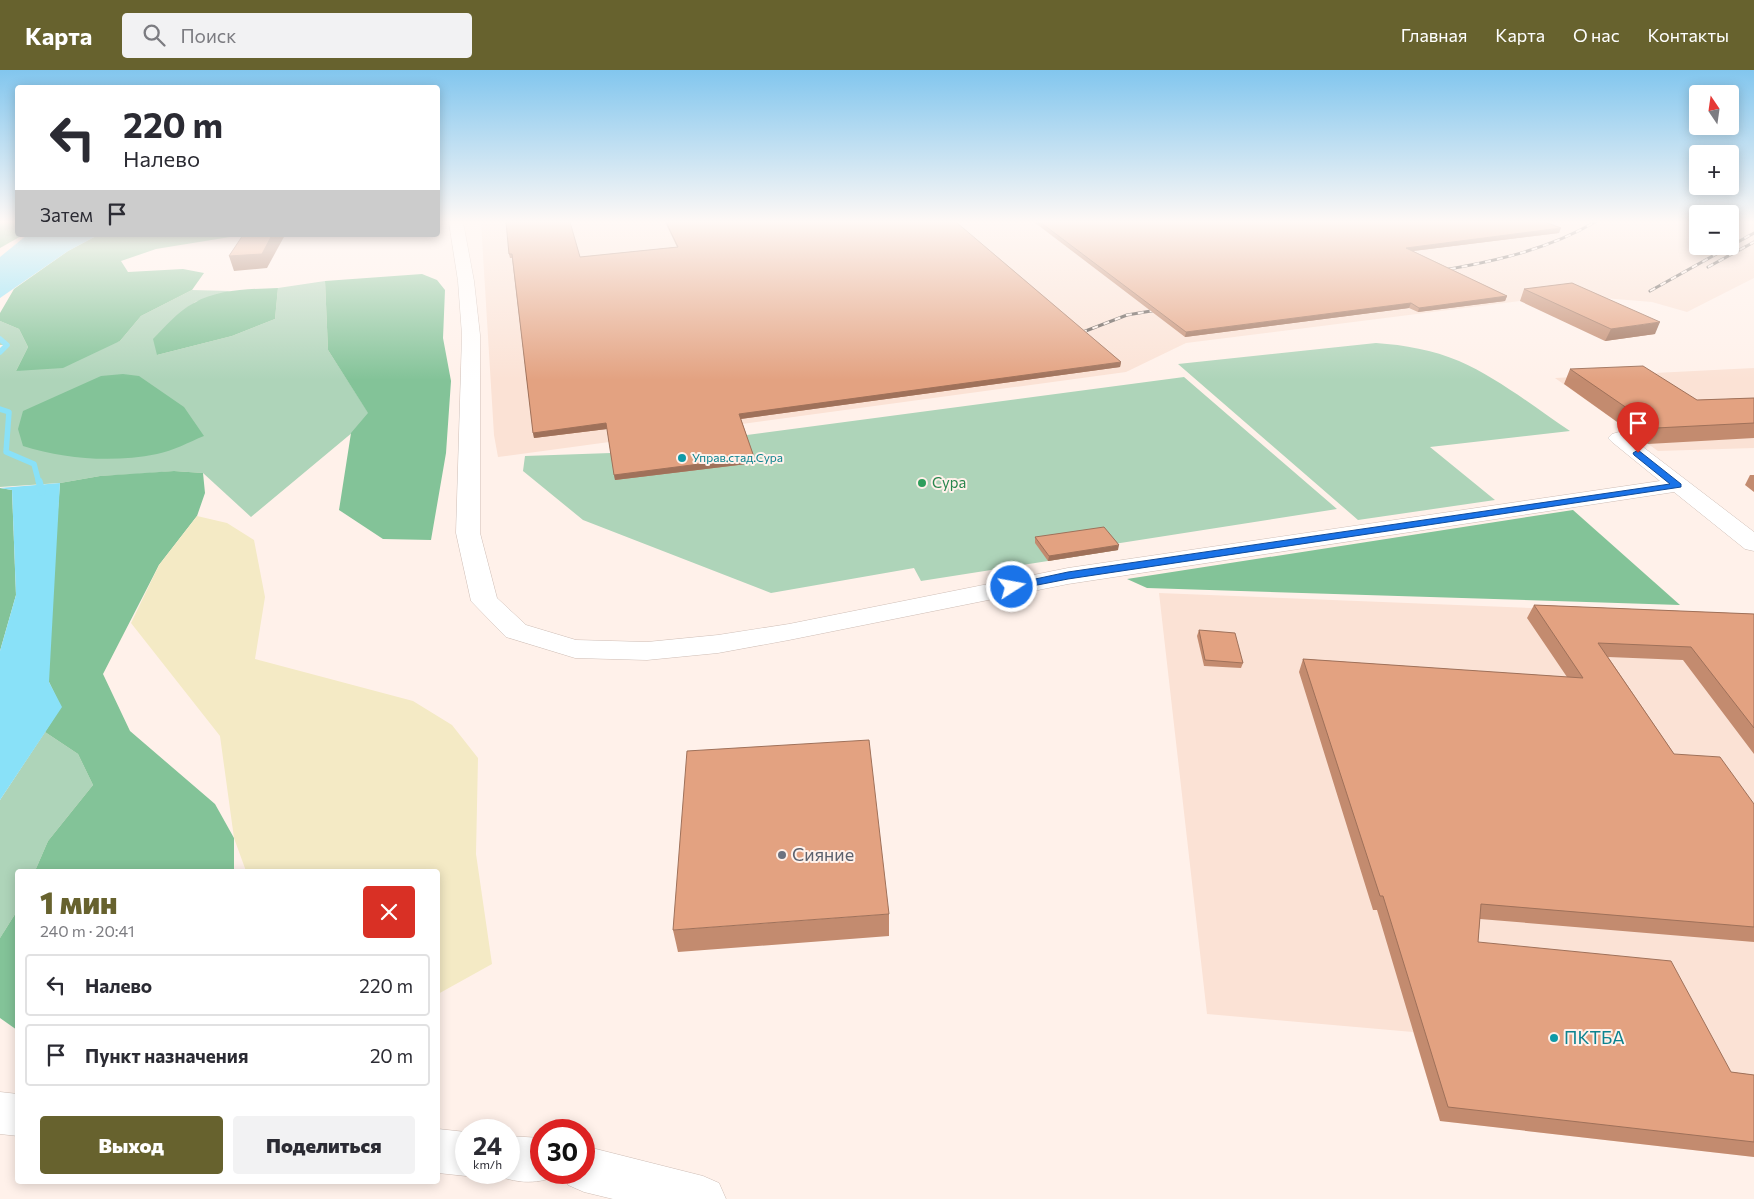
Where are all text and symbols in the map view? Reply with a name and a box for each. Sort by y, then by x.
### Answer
search box [122,13,472,58]
text: Карта [25,21,92,50]
icon: search [140,21,168,49]
text: Поиск [180,24,236,47]
text: Главная [1401,24,1467,46]
text: Карта [1495,24,1545,46]
text: О нас [1573,24,1620,46]
text: Контакты [1648,24,1729,46]
north arrow [1689,85,1739,135]
map controls [1689,85,1739,255]
text: 220 m [123,102,223,145]
icon: left [40,105,105,170]
text: Налево [123,145,200,172]
button: + [1689,145,1739,195]
icon: arrive [103,200,131,228]
text: Затем [40,203,93,226]
button: − [1689,205,1739,255]
pin [1617,402,1659,453]
icon: arrive [1624,409,1652,437]
place label: Управ.стад.Сура [692,450,783,464]
marker: Управ.стад.Сура [676,452,688,464]
place label: Сура [932,473,966,491]
marker: Сура [916,477,928,489]
position arrow [985,560,1037,612]
place label: Сияние [792,843,854,865]
marker: Сияние [776,849,788,861]
text: 1 мин [40,883,118,920]
button: close [363,886,415,938]
text: 240 m · 20:41 [40,921,135,940]
icon: left [42,971,70,999]
text: Налево [85,974,152,997]
text: 220 m [359,974,413,997]
place label: ПКТБА [1564,1026,1625,1048]
marker: ПКТБА [1548,1032,1560,1044]
icon: arrive [42,1041,70,1069]
text: Пункт назначения [85,1044,248,1067]
text: 20 m [370,1044,413,1067]
button: Выход [40,1116,223,1174]
button: Поделиться [233,1116,415,1174]
speed limit sign: 30 [530,1119,595,1184]
text: 24 [473,1130,502,1160]
text: km/h [473,1157,502,1171]

